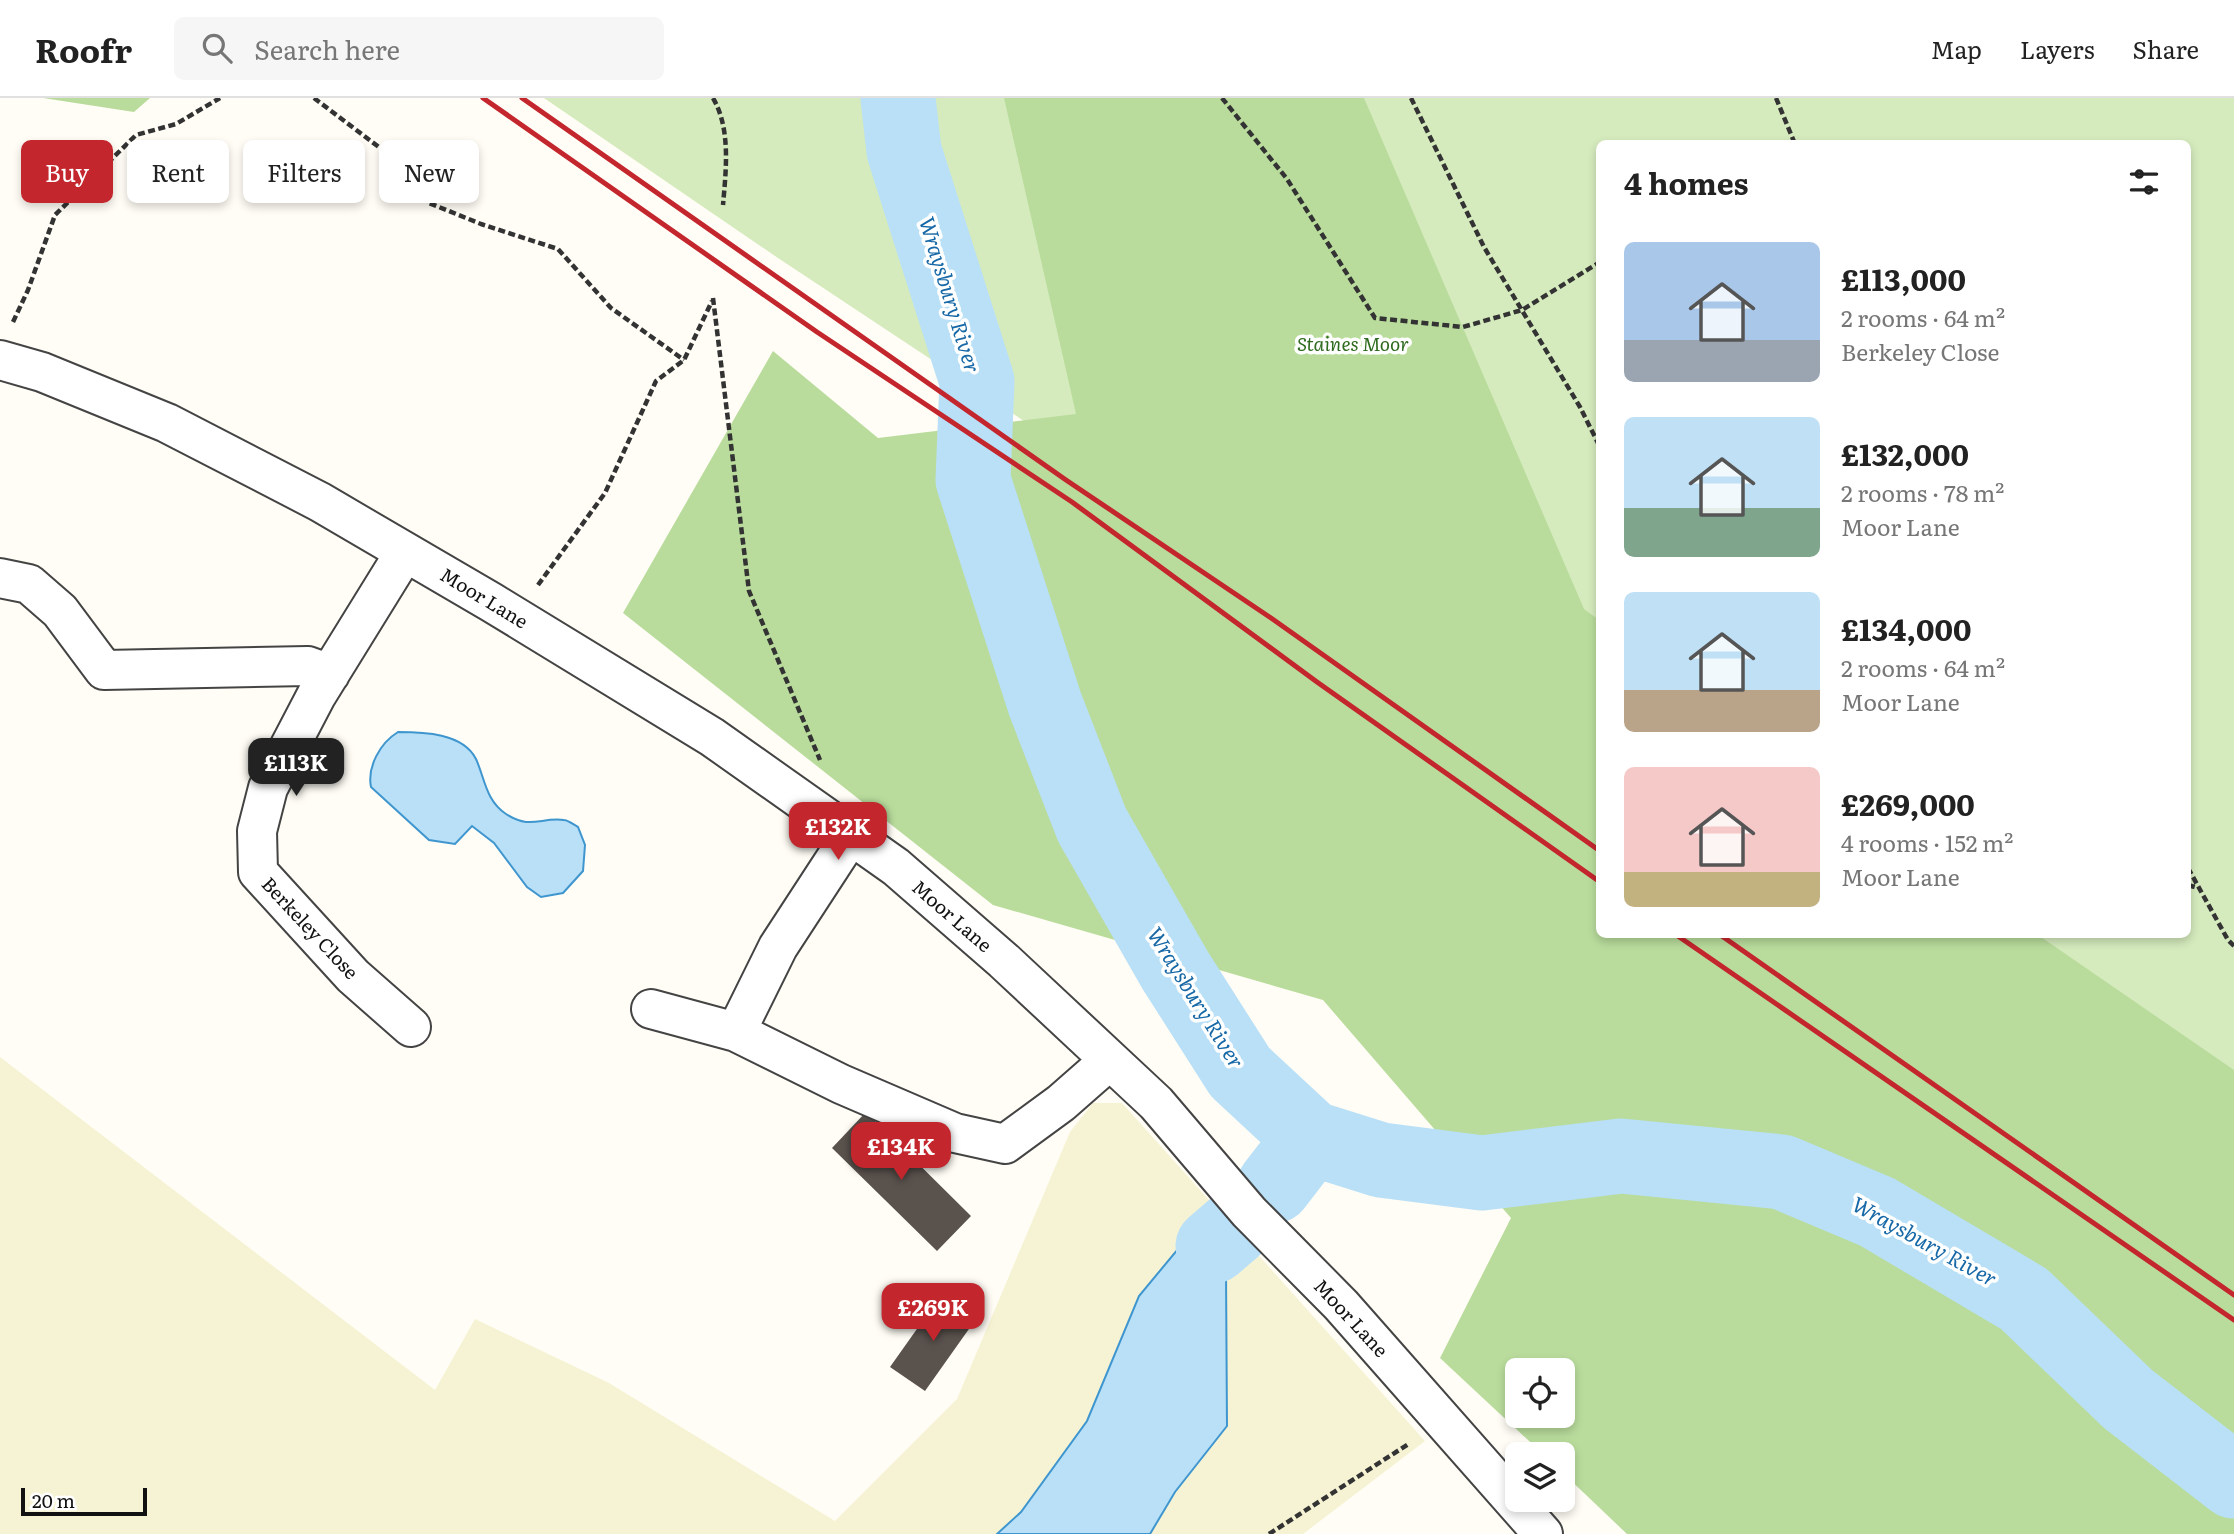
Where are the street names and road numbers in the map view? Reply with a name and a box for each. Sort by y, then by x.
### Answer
street label: Moor Lane [435,560,534,634]
street label: Berkeley Close [256,870,366,985]
street label: Moor Lane [906,873,999,958]
street label: Moor Lane [1308,1272,1395,1363]

